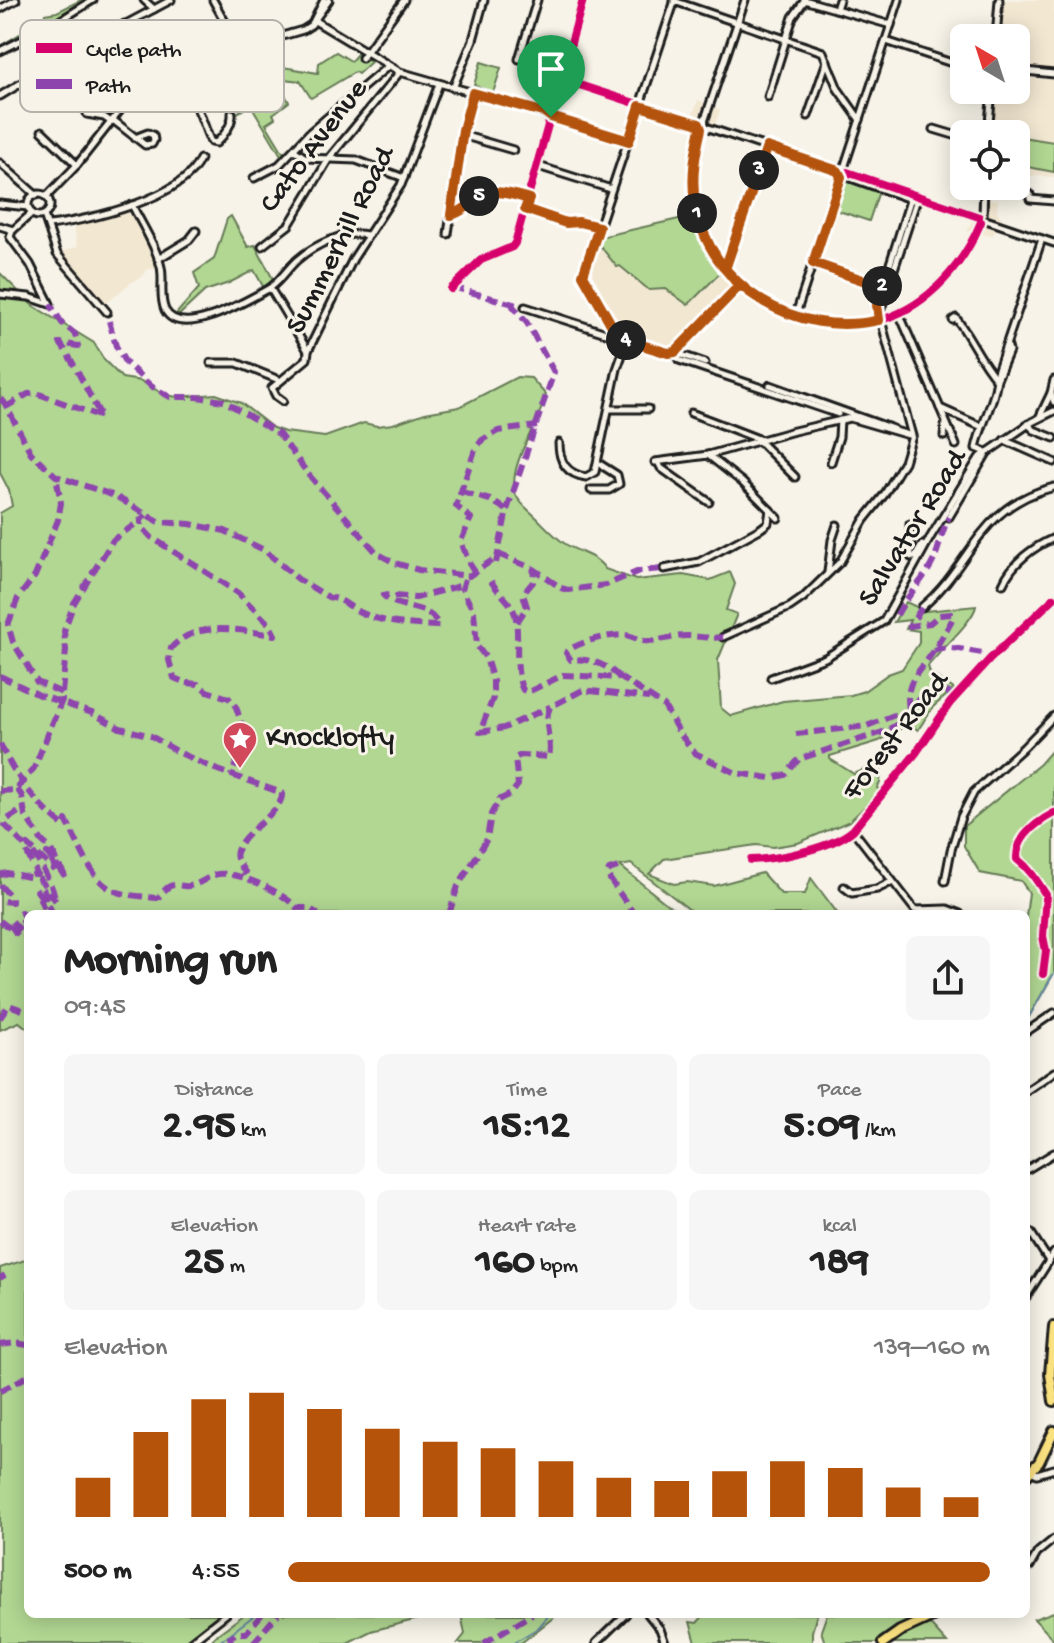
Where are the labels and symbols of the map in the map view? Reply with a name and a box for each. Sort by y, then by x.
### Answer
legend [20,20,284,112]
north arrow [950,24,1030,104]
pin [517,35,585,117]
text: Cycle path [86,39,182,65]
street label: Cato Avenue [253,73,377,221]
text: Path [85,75,131,101]
street label: Summerhill Road [280,140,405,340]
pin: 3 [739,150,779,190]
pin: 5 [459,176,499,216]
pin: 1 [677,193,717,233]
pin: 2 [862,266,902,306]
pin: 4 [606,320,646,360]
street label: Salvator Road [852,442,977,614]
street label: Forest Road [836,664,959,809]
place icon: Knocklofty [221,720,259,770]
place label: Knocklofty [266,722,395,757]

